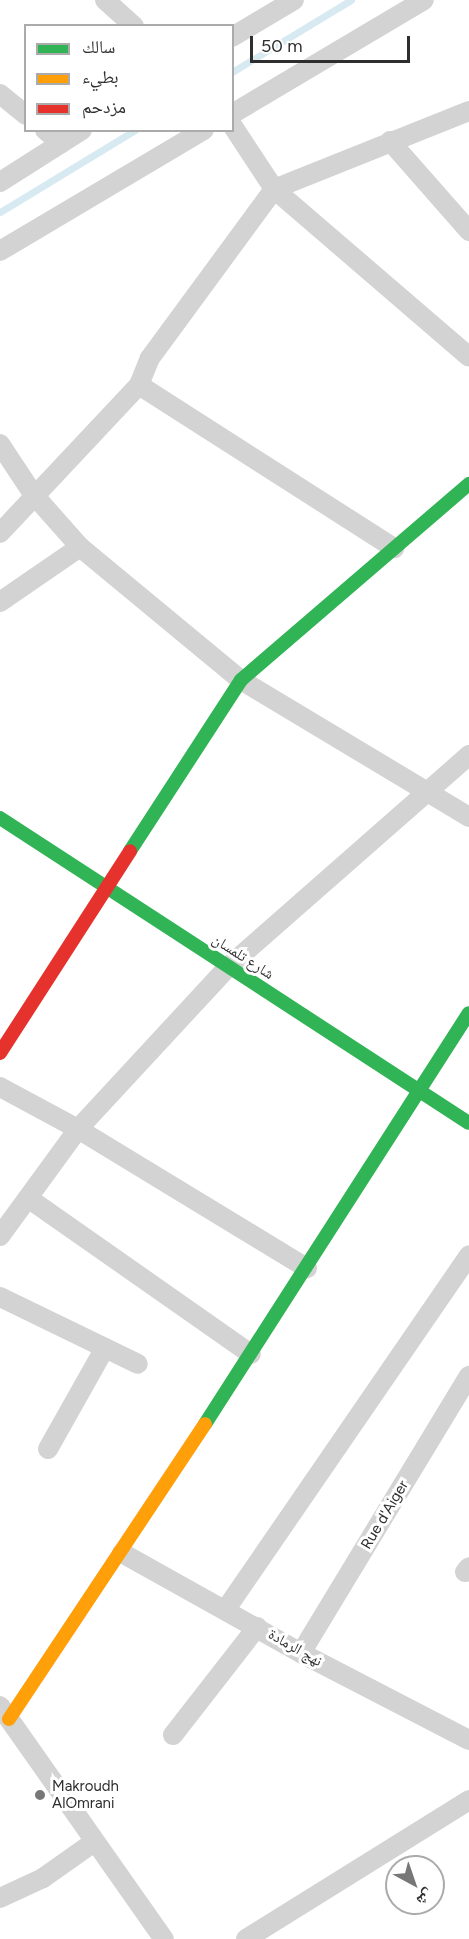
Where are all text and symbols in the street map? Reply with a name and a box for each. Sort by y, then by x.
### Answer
legend [24,24,234,132]
scale bar [253,24,414,62]
text: 50 m [261,35,303,57]
text: سالك [82,36,115,58]
text: بطيء [82,66,119,88]
text: مزدحم [82,96,126,118]
street label: شارع تلمسان [209,930,277,984]
street label: Rue d'Aiger [357,1477,413,1553]
street label: نهج الرمادة [265,1625,325,1671]
place label: Makroudh AlOmrani [52,1777,119,1812]
marker: Makroudh AlOmrani [33,1788,47,1802]
north arrow [385,1855,445,1915]
text: ش [413,1885,438,1910]

